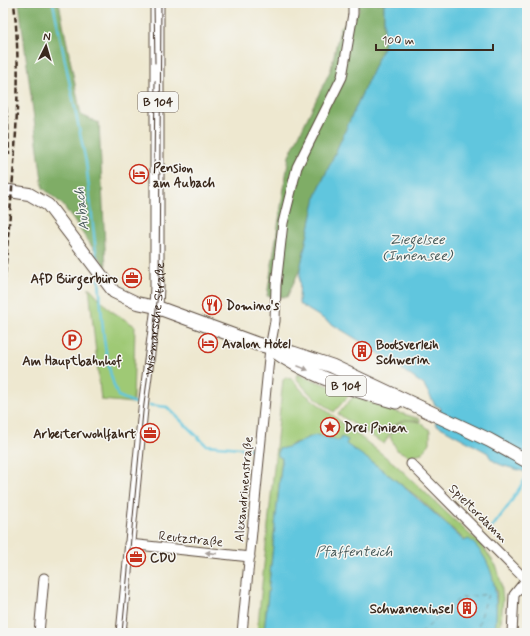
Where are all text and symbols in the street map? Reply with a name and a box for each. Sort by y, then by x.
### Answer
north arrow [26,26,66,66]
scale bar [376,26,493,52]
text: N [43,30,51,44]
text: 100 m [382,33,414,49]
road number: B 104 [138,92,178,112]
place label: Pension am Aubach [153,160,215,192]
hotel icon: Pension am Aubach [128,163,150,185]
water label: Aubach [70,186,94,231]
water label: Ziegelsee (Innensee) [382,231,454,265]
street label: Wismarsche Straße [141,262,169,376]
office icon: AfD Bürgerbüro [121,267,143,289]
place label: AfD Bürgerbüro [30,271,119,291]
restaurant icon: Domino's [201,294,223,316]
place label: Domino's [226,298,280,315]
parking icon: Am Hauptbahnhof [61,329,83,351]
hotel icon: Avalon Hotel [197,332,219,354]
place label: Avalon Hotel [222,336,291,353]
place label: Bootsverleih Schwerin [376,337,439,369]
building icon: Bootsverleih Schwerin [351,340,373,362]
place label: Am Hauptbahnhof [22,353,122,370]
one-way arrow [298,366,310,372]
road number: B 104 [326,376,366,396]
place icon: Drei Pinien [319,416,341,438]
place label: Drei Pinien [344,420,408,437]
office icon: Arbeiterwohlfahrt [139,422,161,444]
place label: Arbeiterwohlfahrt [33,426,137,443]
street label: Alexandrinenstraße [231,436,258,543]
street label: Spieltordamm [445,481,511,547]
street label: Reutzstraße [158,528,224,551]
water label: Pfaffenteich [315,543,393,561]
office icon: CDU [125,546,147,568]
place label: CDU [150,550,176,567]
one-way arrow [205,550,217,556]
building icon: Schwaneninsel [456,597,478,619]
place label: Schwaneninsel [370,601,453,618]

